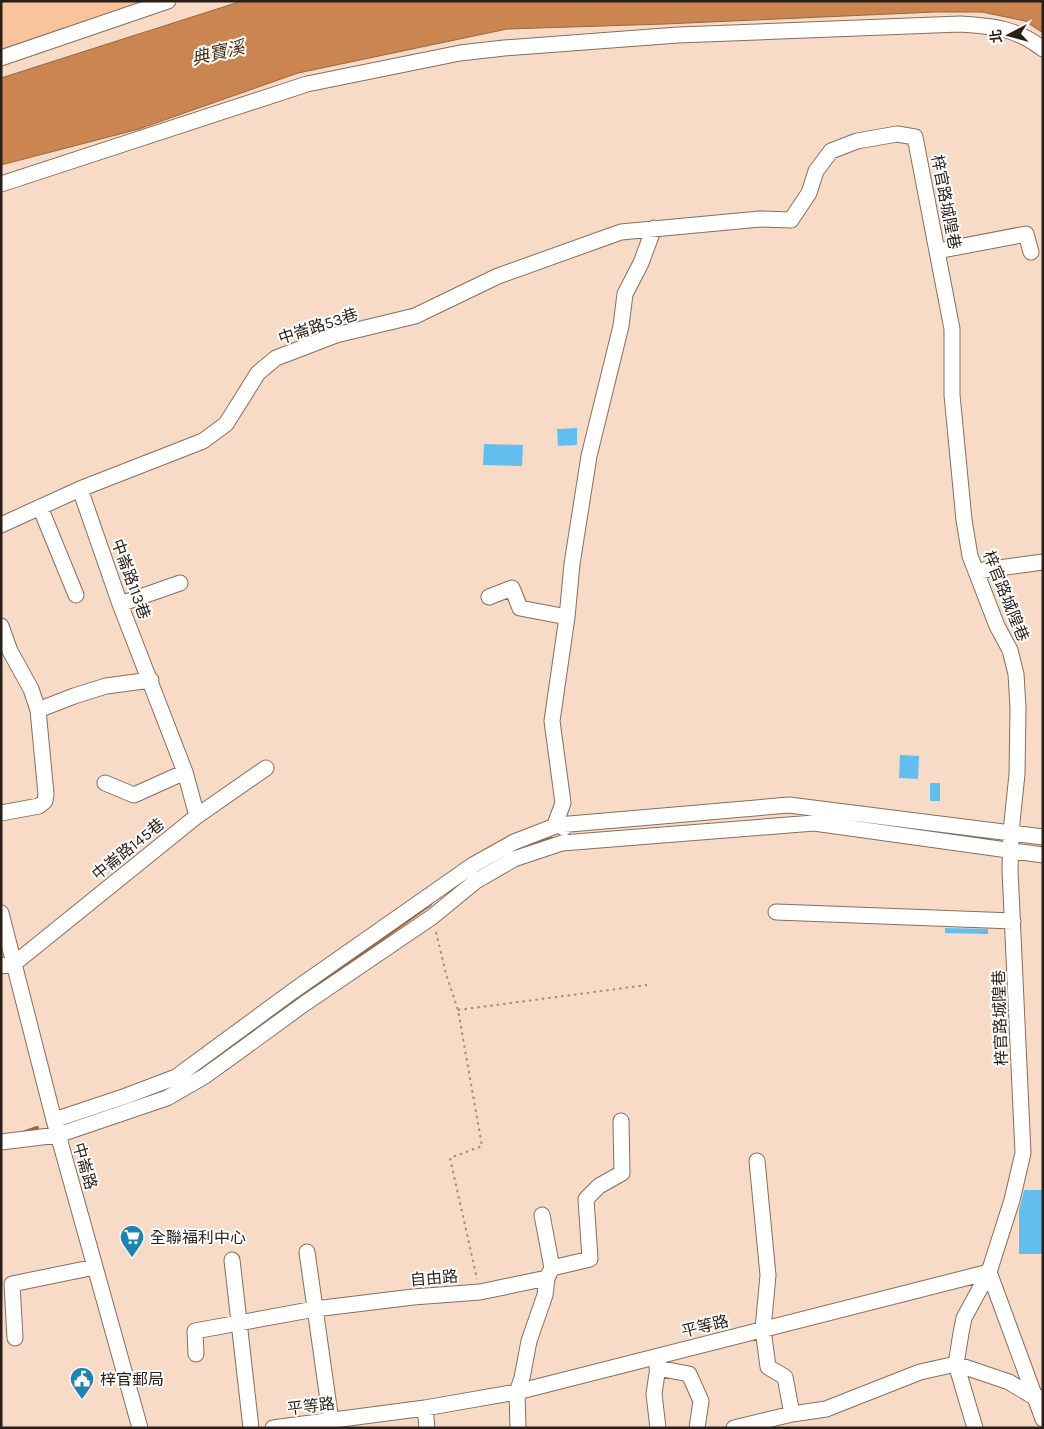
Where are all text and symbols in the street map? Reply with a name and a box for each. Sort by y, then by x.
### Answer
north arrow [984,10,1034,60]
text: 北 [987,28,1006,44]
water label: 典寶溪 [189,36,250,70]
street label: 梓官路城隍巷 [928,153,964,251]
street label: 中崙路53巷 [276,304,360,348]
street label: 中崙路113巷 [108,536,154,622]
street label: 梓官路城隍巷 [979,548,1033,644]
street label: 中崙路145巷 [88,814,168,884]
street label: 梓官路城隍巷 [989,970,1011,1066]
street label: 中崙路 [69,1140,101,1192]
supermarket icon: 全聯福利中心 [119,1224,145,1258]
place label: 全聯福利中心 [150,1228,246,1247]
street label: 自由路 [409,1266,459,1290]
street label: 平等路 [679,1311,731,1341]
public building icon: 梓官郵局 [69,1366,95,1400]
place label: 梓官郵局 [100,1370,164,1389]
street label: 平等路 [286,1394,336,1418]

